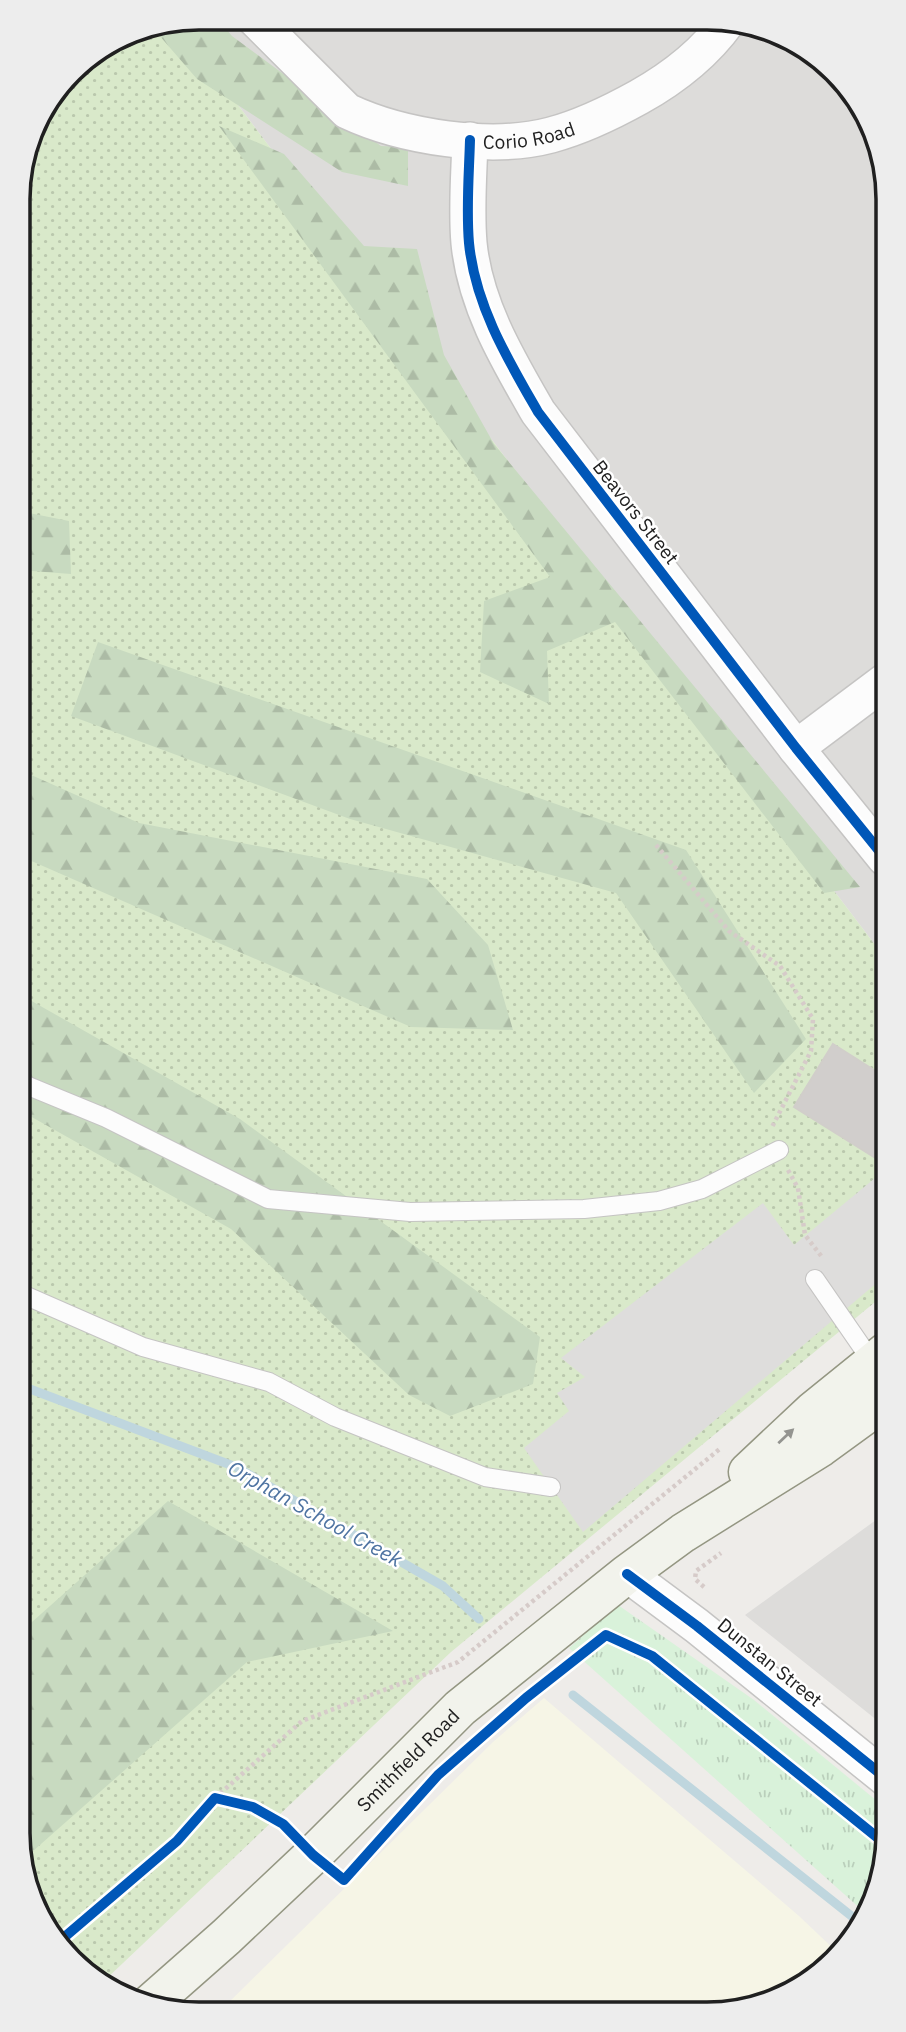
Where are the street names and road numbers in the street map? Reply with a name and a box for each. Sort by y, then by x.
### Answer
street label: Corio Road [483,116,578,154]
street label: Beavors Street [588,455,684,569]
street label: Dunstan Street [713,1613,827,1711]
street label: Smithfield Road [351,1704,464,1817]

